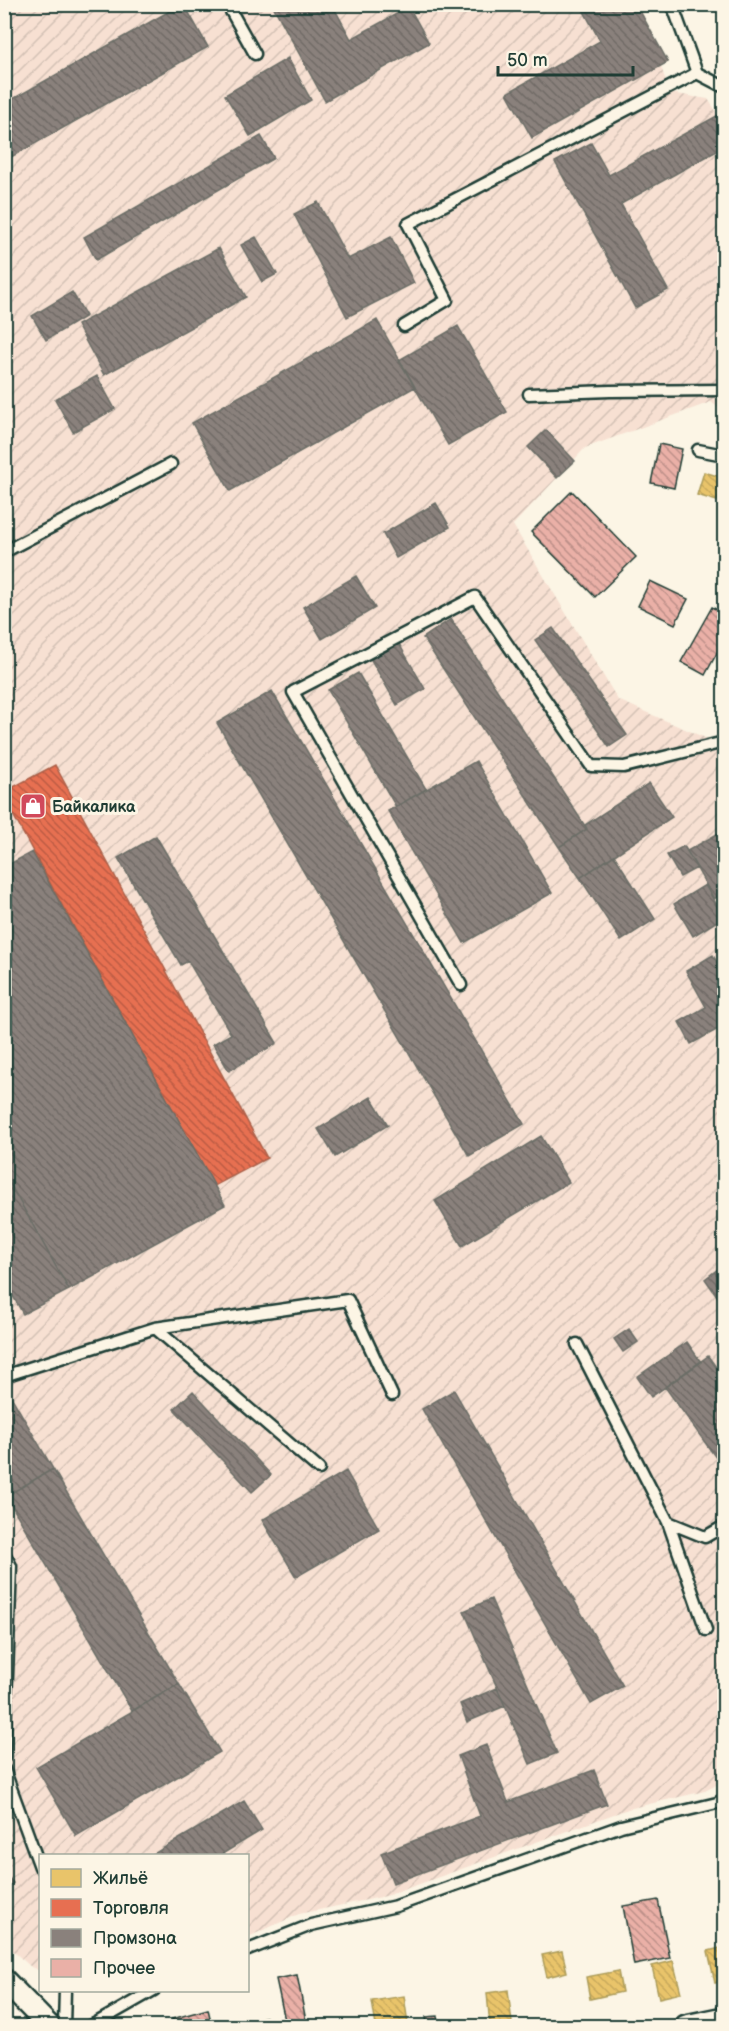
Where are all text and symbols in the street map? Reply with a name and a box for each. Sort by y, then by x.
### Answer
scale bar [498,39,633,77]
text: 50 m [507,50,548,71]
shop icon: Байкалика [18,791,48,821]
place label: Байкалика [52,798,136,817]
legend [39,1854,249,1992]
text: Жильё [93,1868,148,1889]
text: Торговля [93,1898,169,1919]
text: Промзона [93,1928,177,1949]
text: Прочее [93,1958,155,1979]

